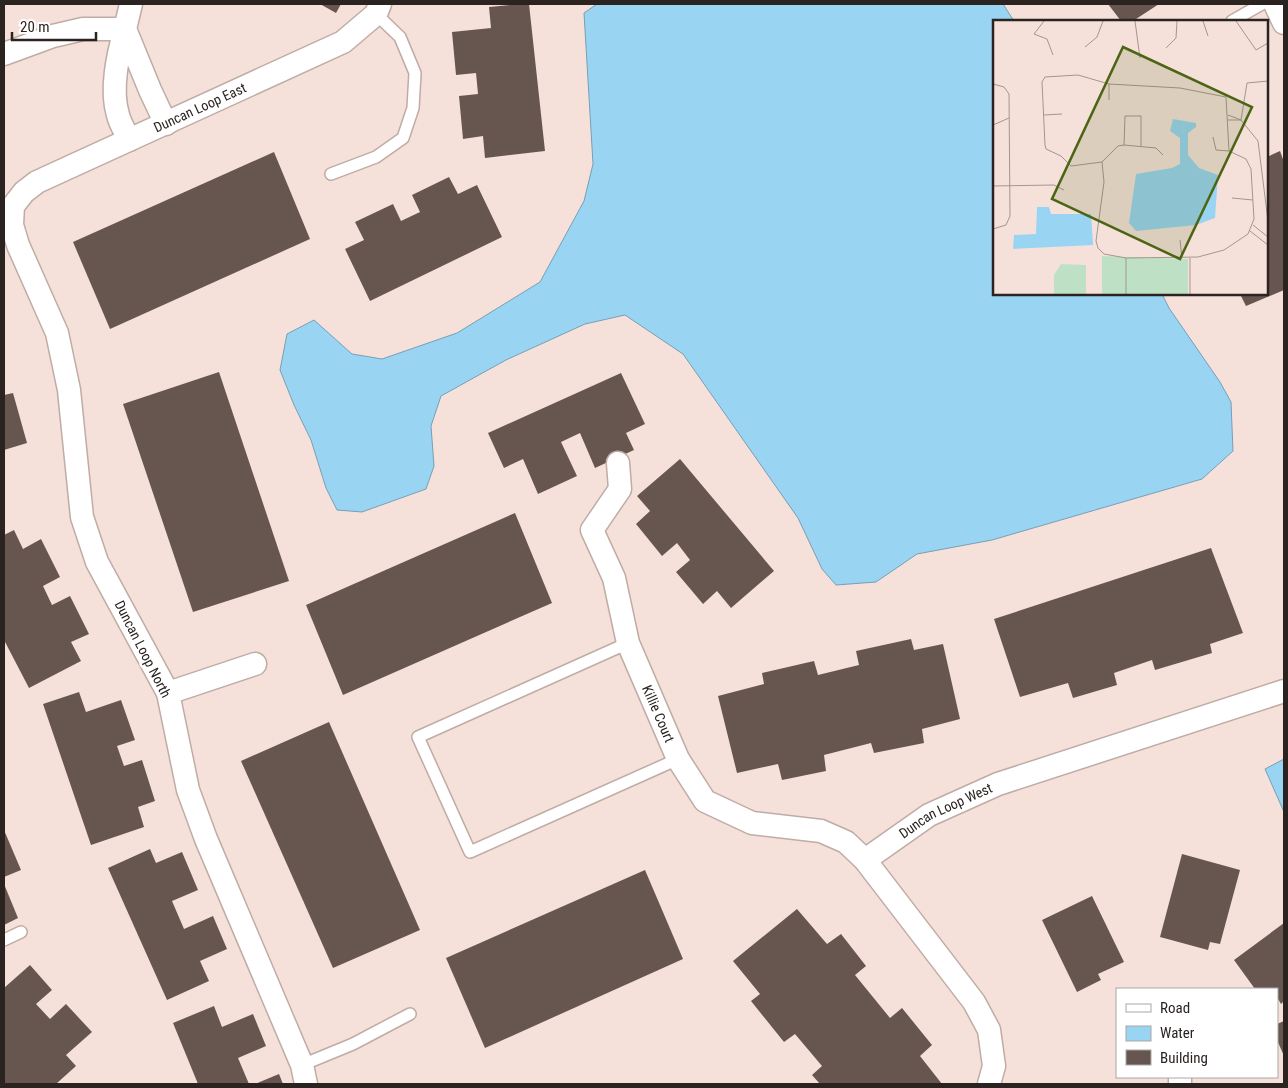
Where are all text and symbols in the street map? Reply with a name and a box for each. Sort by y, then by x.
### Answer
scale bar [12,10,96,42]
text: 20 m [20,18,50,36]
inset map [993,20,1268,295]
street label: Duncan Loop East [151,79,249,136]
street label: Duncan Loop North [112,598,174,700]
street label: Killie Court [639,683,678,745]
street label: Duncan Loop West [896,780,995,842]
legend [1116,988,1278,1078]
text: Road [1160,999,1190,1017]
text: Water [1160,1024,1195,1042]
text: Building [1160,1049,1208,1067]

